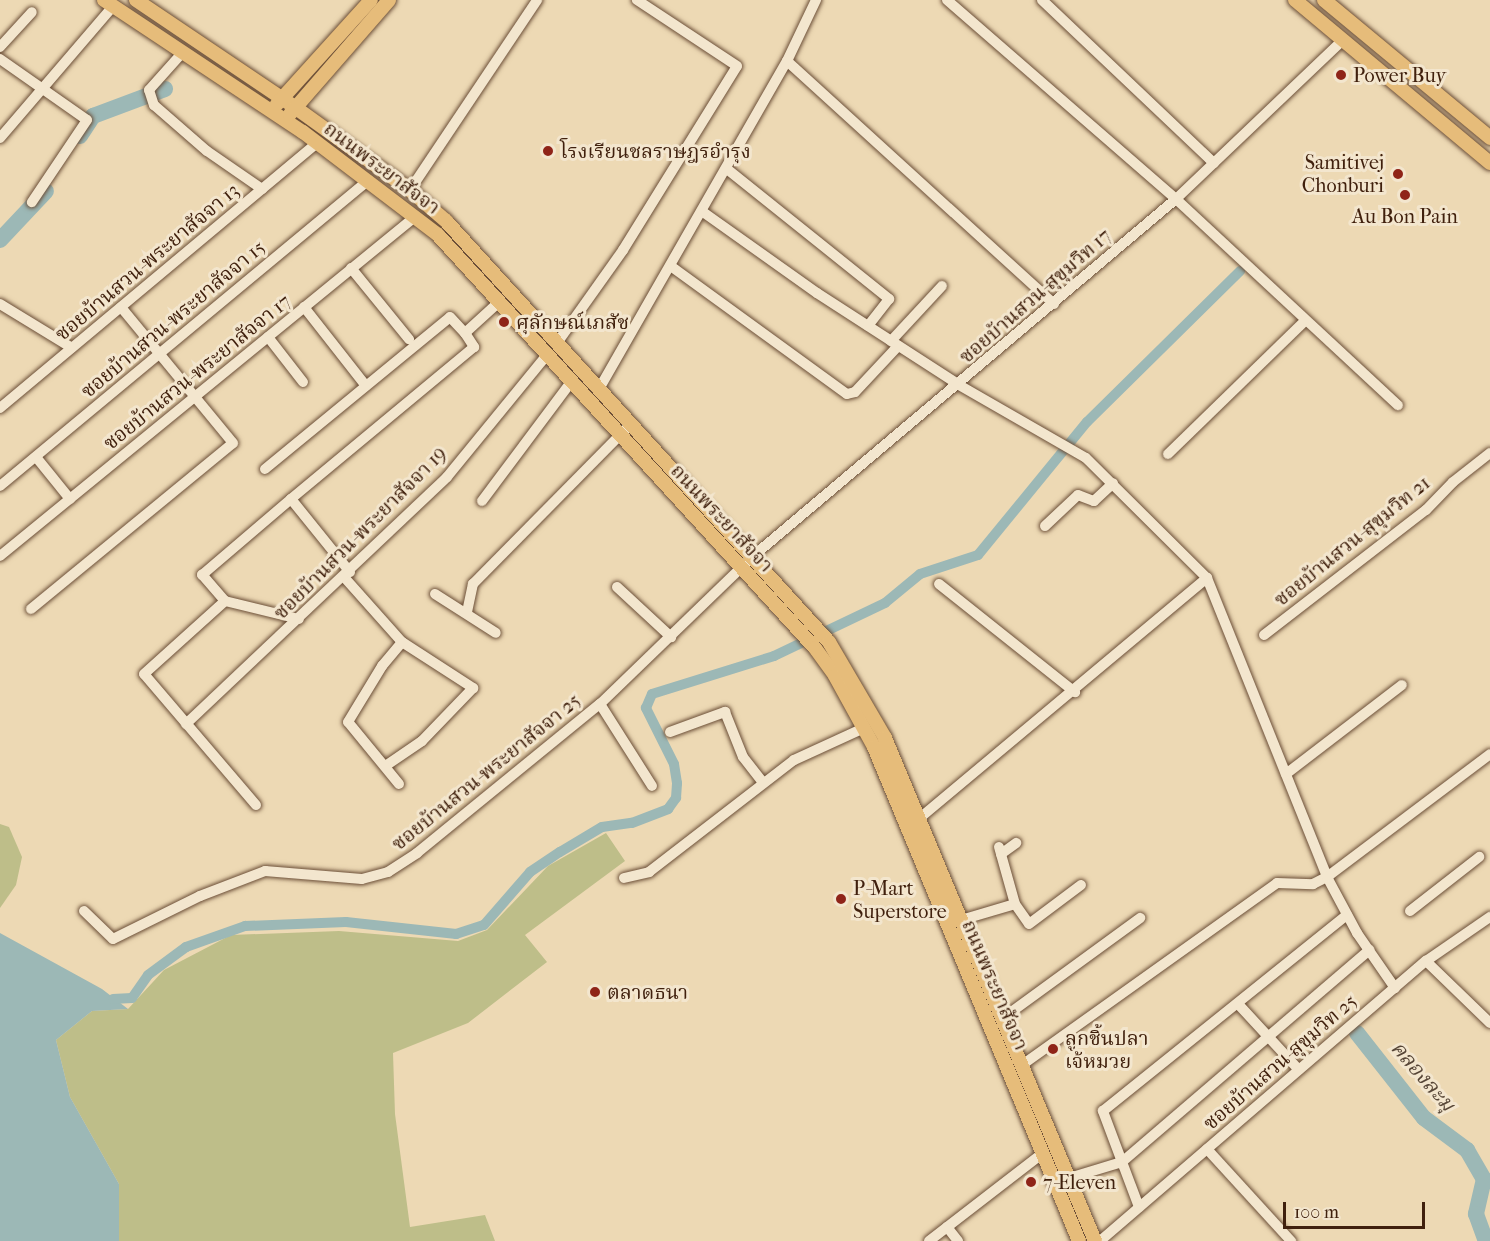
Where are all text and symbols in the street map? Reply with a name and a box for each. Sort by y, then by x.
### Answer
place label: Power Buy [1353,63,1446,87]
marker: Power Buy [1334,68,1348,82]
street label: ถนนพระยาสัจจา [319,116,445,220]
place label: โรงเรียนชลราษฎรอำรุง [560,139,751,163]
marker: โรงเรียนชลราษฎรอำรุง [541,144,555,158]
place label: Samitivej Chonburi [1302,150,1384,197]
marker: Samitivej Chonburi [1389,165,1407,183]
street label: ซอยบ้านสวน-พระยาสัจจา 13 [50,178,244,346]
marker: Au Bon Pain [1398,188,1412,202]
place label: Au Bon Pain [1352,204,1458,228]
street label: ซอยบ้านสวน-สุขุมวิท 17 [954,224,1116,368]
street label: ซอยบ้านสวน-พระยาสัจจา 15 [76,235,270,403]
street label: ซอยบ้านสวน-พระยาสัจจา 17 [99,289,295,455]
place label: ศุลักษณ์เภสัช [516,310,629,334]
marker: ศุลักษณ์เภสัช [497,315,511,329]
street label: ซอยบ้านสวน-พระยาสัจจา 19 [268,441,452,625]
street label: ถนนพระยาสัจจา [666,459,778,577]
street label: ซอยบ้านสวน-สุขุมวิท 21 [1269,471,1435,611]
street label: ซอยบ้านสวน-พระยาสัจจา 25 [387,688,585,856]
place label: P-Mart Superstore [853,876,947,923]
marker: P-Mart Superstore [834,892,848,906]
street label: ถนนพระยาสัจจา [957,916,1033,1054]
place label: ตลาดธนา [607,980,688,1004]
marker: ตลาดธนา [588,985,602,999]
street label: ซอยบ้านสวน-สุขุมวิท 25 [1198,989,1362,1135]
place label: ลูกชิ้นปลา เจ้หมวย [1065,1026,1149,1073]
water label: คลองละมุ [1386,1036,1460,1116]
marker: ลูกชิ้นปลา เจ้หมวย [1046,1042,1060,1056]
place label: 7-Eleven [1043,1170,1116,1194]
marker: 7-Eleven [1024,1175,1038,1189]
scale bar [1286,1190,1428,1228]
text: 100 m [1294,1202,1339,1223]

